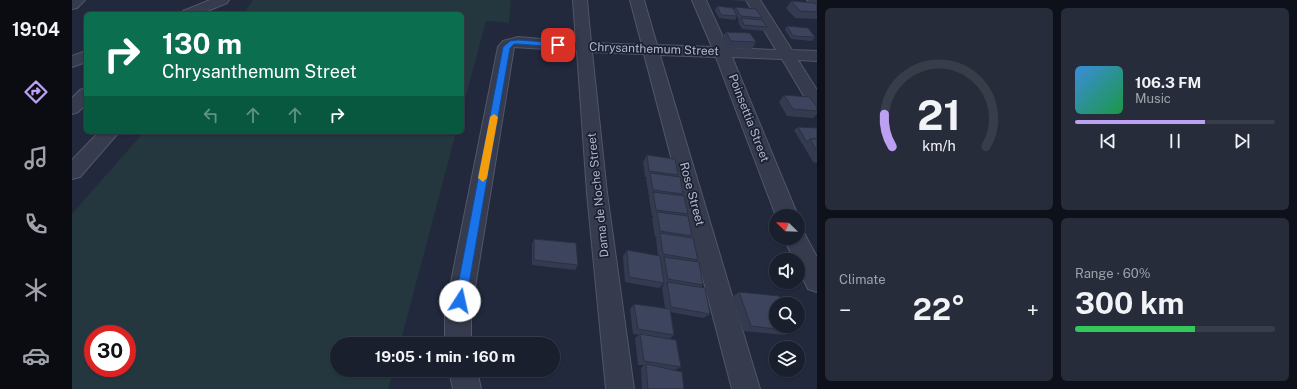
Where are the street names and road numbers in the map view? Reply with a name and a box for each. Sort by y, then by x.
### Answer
street label: Chrysanthemum Street [589,40,719,58]
street label: Poinsettia Street [726,72,772,164]
street label: Dama de Noche Street [584,132,612,258]
street label: Rose Street [677,161,707,228]

